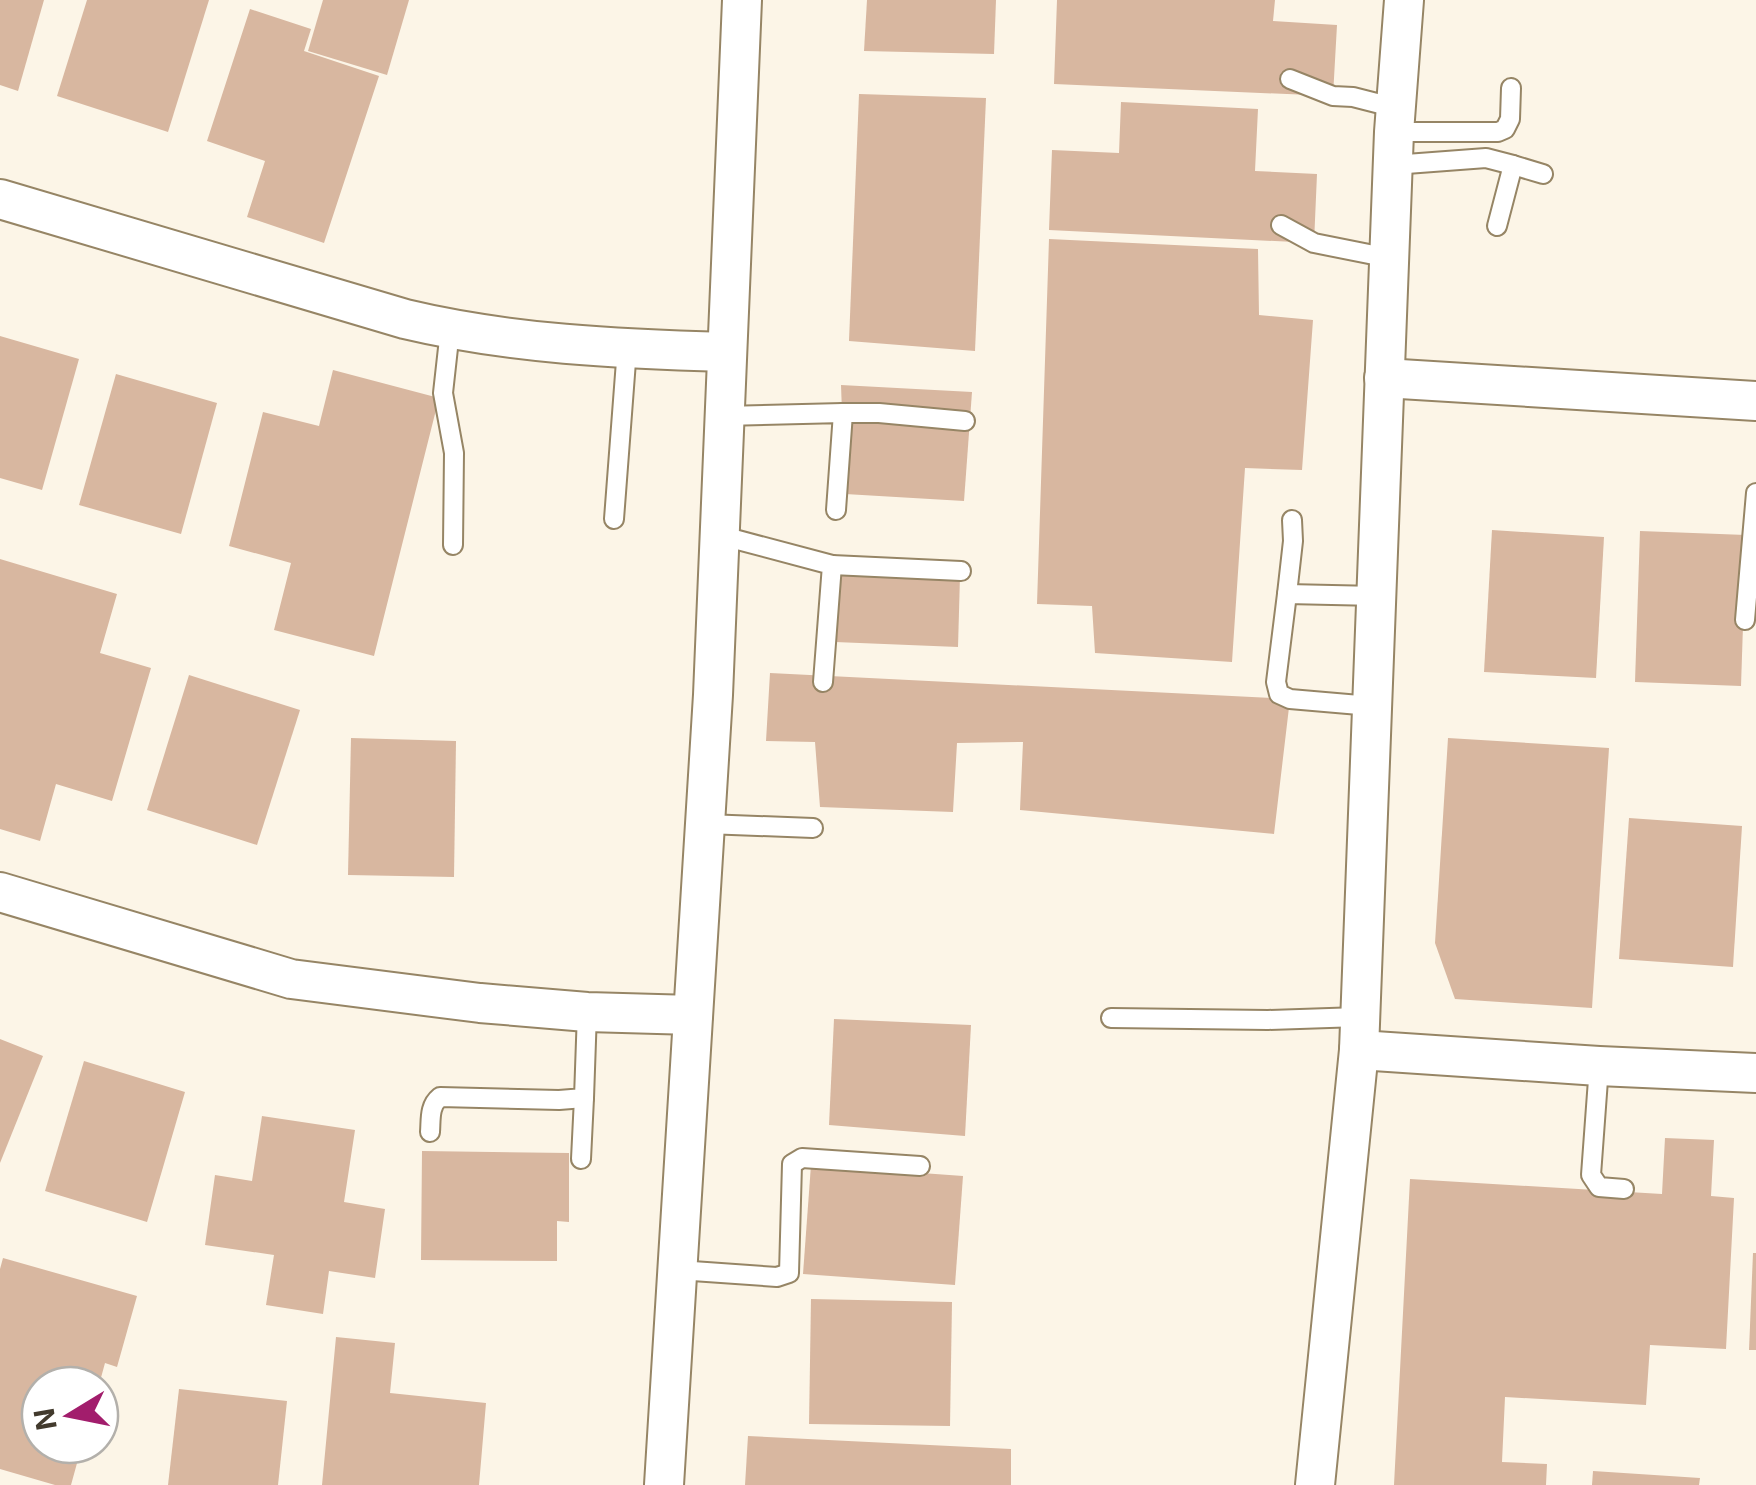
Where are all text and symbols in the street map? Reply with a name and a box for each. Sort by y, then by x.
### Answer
north arrow [20,1365,120,1465]
text: N [27,1406,64,1433]

